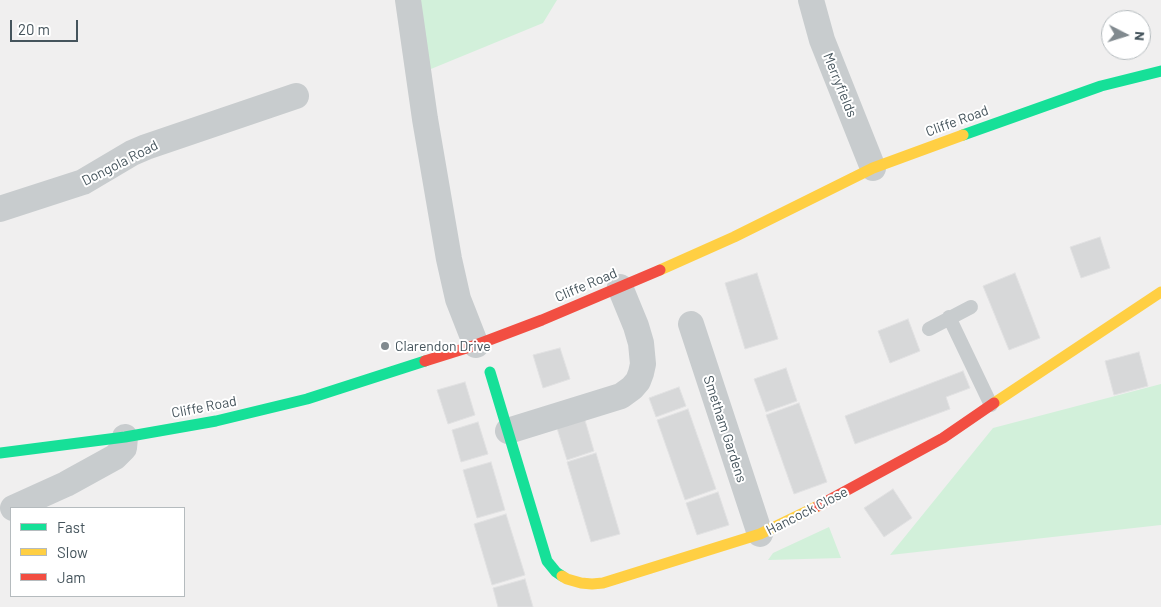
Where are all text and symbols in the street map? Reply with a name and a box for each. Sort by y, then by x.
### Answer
scale bar [12,10,80,42]
north arrow [1101,10,1151,60]
text: 20 m [18,20,50,38]
text: N [1132,31,1149,42]
street label: Merryfields [819,50,861,120]
street label: Cliffe Road [923,102,991,140]
street label: Dongola Road [79,137,161,189]
street label: Cliffe Road [552,264,620,306]
place label: Clarendon Drive [395,338,491,354]
marker: Clarendon Drive [379,340,391,352]
street label: Smetham Gardens [700,374,750,484]
street label: Cliffe Road [170,392,238,422]
street label: Hancock Close [763,483,851,539]
legend [10,507,185,597]
text: Fast [57,518,85,536]
text: Slow [57,543,88,561]
text: Jam [57,568,86,586]

